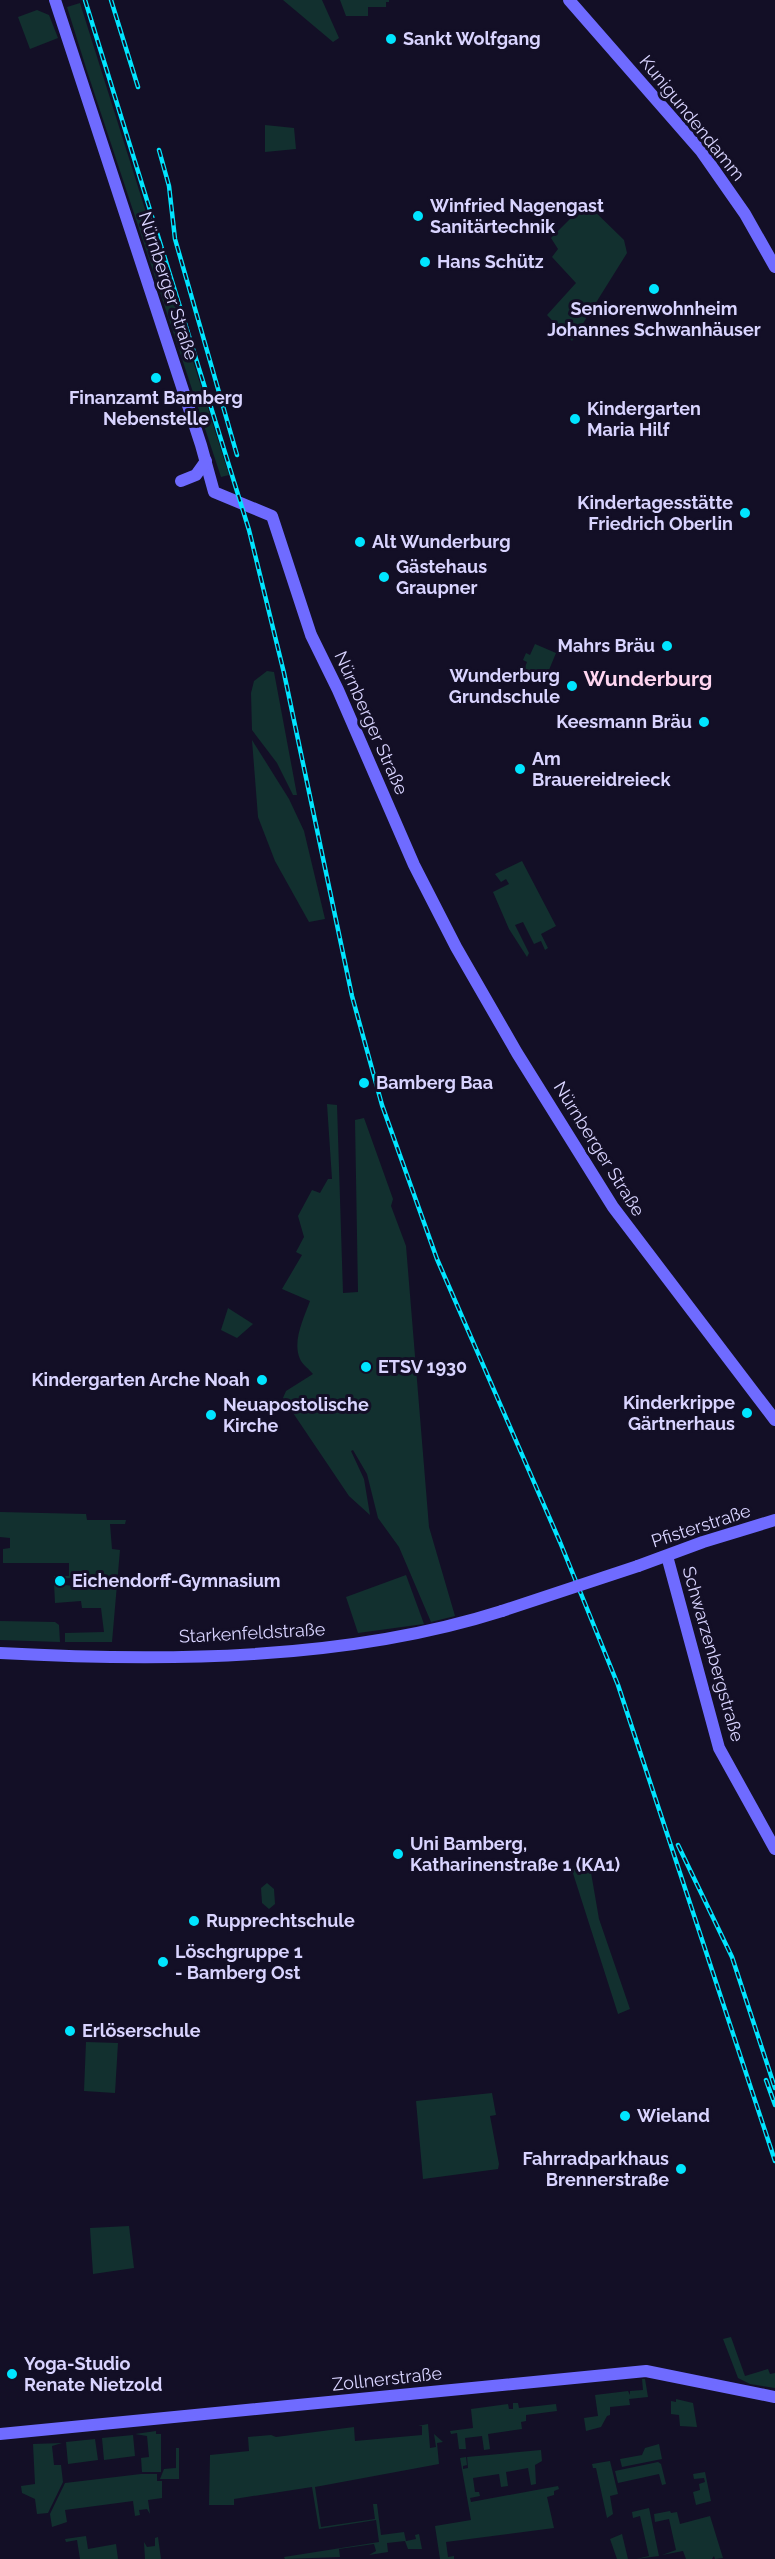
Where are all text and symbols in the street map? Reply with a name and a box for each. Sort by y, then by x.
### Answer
place label: Sankt Wolfgang [403,28,541,49]
marker: Sankt Wolfgang [384,32,398,46]
street label: Kunigundendamm [635,51,749,185]
place label: Winfried Nagengast Sanitärtechnik [430,195,604,237]
street label: Nürnberger Straße [135,209,202,363]
marker: Winfried Nagengast Sanitärtechnik [411,209,425,223]
place label: Hans Schütz [437,251,544,272]
marker: Hans Schütz [418,255,432,269]
marker: Seniorenwohnheim Johannes Schwanhäuser [647,282,661,296]
place label: Seniorenwohnheim Johannes Schwanhäuser [547,298,761,340]
marker: Finanzamt Bamberg Nebenstelle [149,371,163,385]
place label: Finanzamt Bamberg Nebenstelle [69,387,243,429]
place label: Kindergarten Maria Hilf [587,398,701,440]
marker: Kindergarten Maria Hilf [568,412,582,426]
place label: Kindertagesstätte Friedrich Oberlin [577,492,733,534]
marker: Kindertagesstätte Friedrich Oberlin [738,506,752,520]
place label: Alt Wunderburg [372,531,511,552]
marker: Alt Wunderburg [353,535,367,549]
place label: Gästehaus Graupner [396,556,487,598]
marker: Gästehaus Graupner [377,570,391,584]
place label: Mahrs Bräu [558,635,655,656]
marker: Mahrs Bräu [660,639,674,653]
street label: Nürnberger Straße [330,648,413,798]
place label: Wunderburg Grundschule [449,665,560,707]
district label: Wunderburg [584,666,712,691]
marker: Wunderburg Grundschule [565,679,579,693]
place label: Keesmann Bräu [556,711,692,732]
marker: Keesmann Bräu [697,715,711,729]
place label: Am Brauereidreieck [532,748,671,790]
marker: Am Brauereidreieck [513,762,527,776]
place label: Bamberg Baa [376,1072,493,1093]
marker: Bamberg Baa [357,1076,371,1090]
street label: Nürnberger Straße [550,1078,650,1220]
place label: ETSV 1930 [378,1356,467,1377]
marker: ETSV 1930 [359,1360,373,1374]
place label: Kindergarten Arche Noah [32,1369,250,1390]
marker: Kindergarten Arche Noah [255,1373,269,1387]
place label: Kinderkrippe Gärtnerhaus [623,1392,735,1434]
place label: Neuapostolische Kirche [223,1394,369,1436]
marker: Kinderkrippe Gärtnerhaus [740,1406,754,1420]
marker: Neuapostolische Kirche [204,1408,218,1422]
street label: Pfisterstraße [649,1499,753,1551]
street label: Schwarzenbergstraße [678,1564,749,1744]
place label: Eichendorff-Gymnasium [72,1570,281,1591]
marker: Eichendorff-Gymnasium [53,1574,67,1588]
street label: Starkenfeldstraße [178,1618,326,1647]
place label: Uni Bamberg, Katharinenstraße 1 (KA1) [410,1833,620,1875]
marker: Uni Bamberg, Katharinenstraße 1 (KA1) [391,1847,405,1861]
place label: Rupprechtschule [206,1910,355,1931]
marker: Rupprechtschule [187,1914,201,1928]
place label: Löschgruppe 1 - Bamberg Ost [175,1941,303,1983]
marker: Löschgruppe 1 - Bamberg Ost [156,1955,170,1969]
place label: Erlöserschule [82,2020,201,2041]
marker: Erlöserschule [63,2024,77,2038]
place label: Wieland [637,2105,710,2126]
marker: Wieland [618,2109,632,2123]
place label: Fahrradparkhaus Brennerstraße [522,2148,669,2190]
marker: Fahrradparkhaus Brennerstraße [674,2162,688,2176]
place label: Yoga-Studio Renate Nietzold [24,2353,162,2395]
street label: Zollnerstraße [331,2362,443,2395]
marker: Yoga-Studio Renate Nietzold [5,2367,19,2381]

